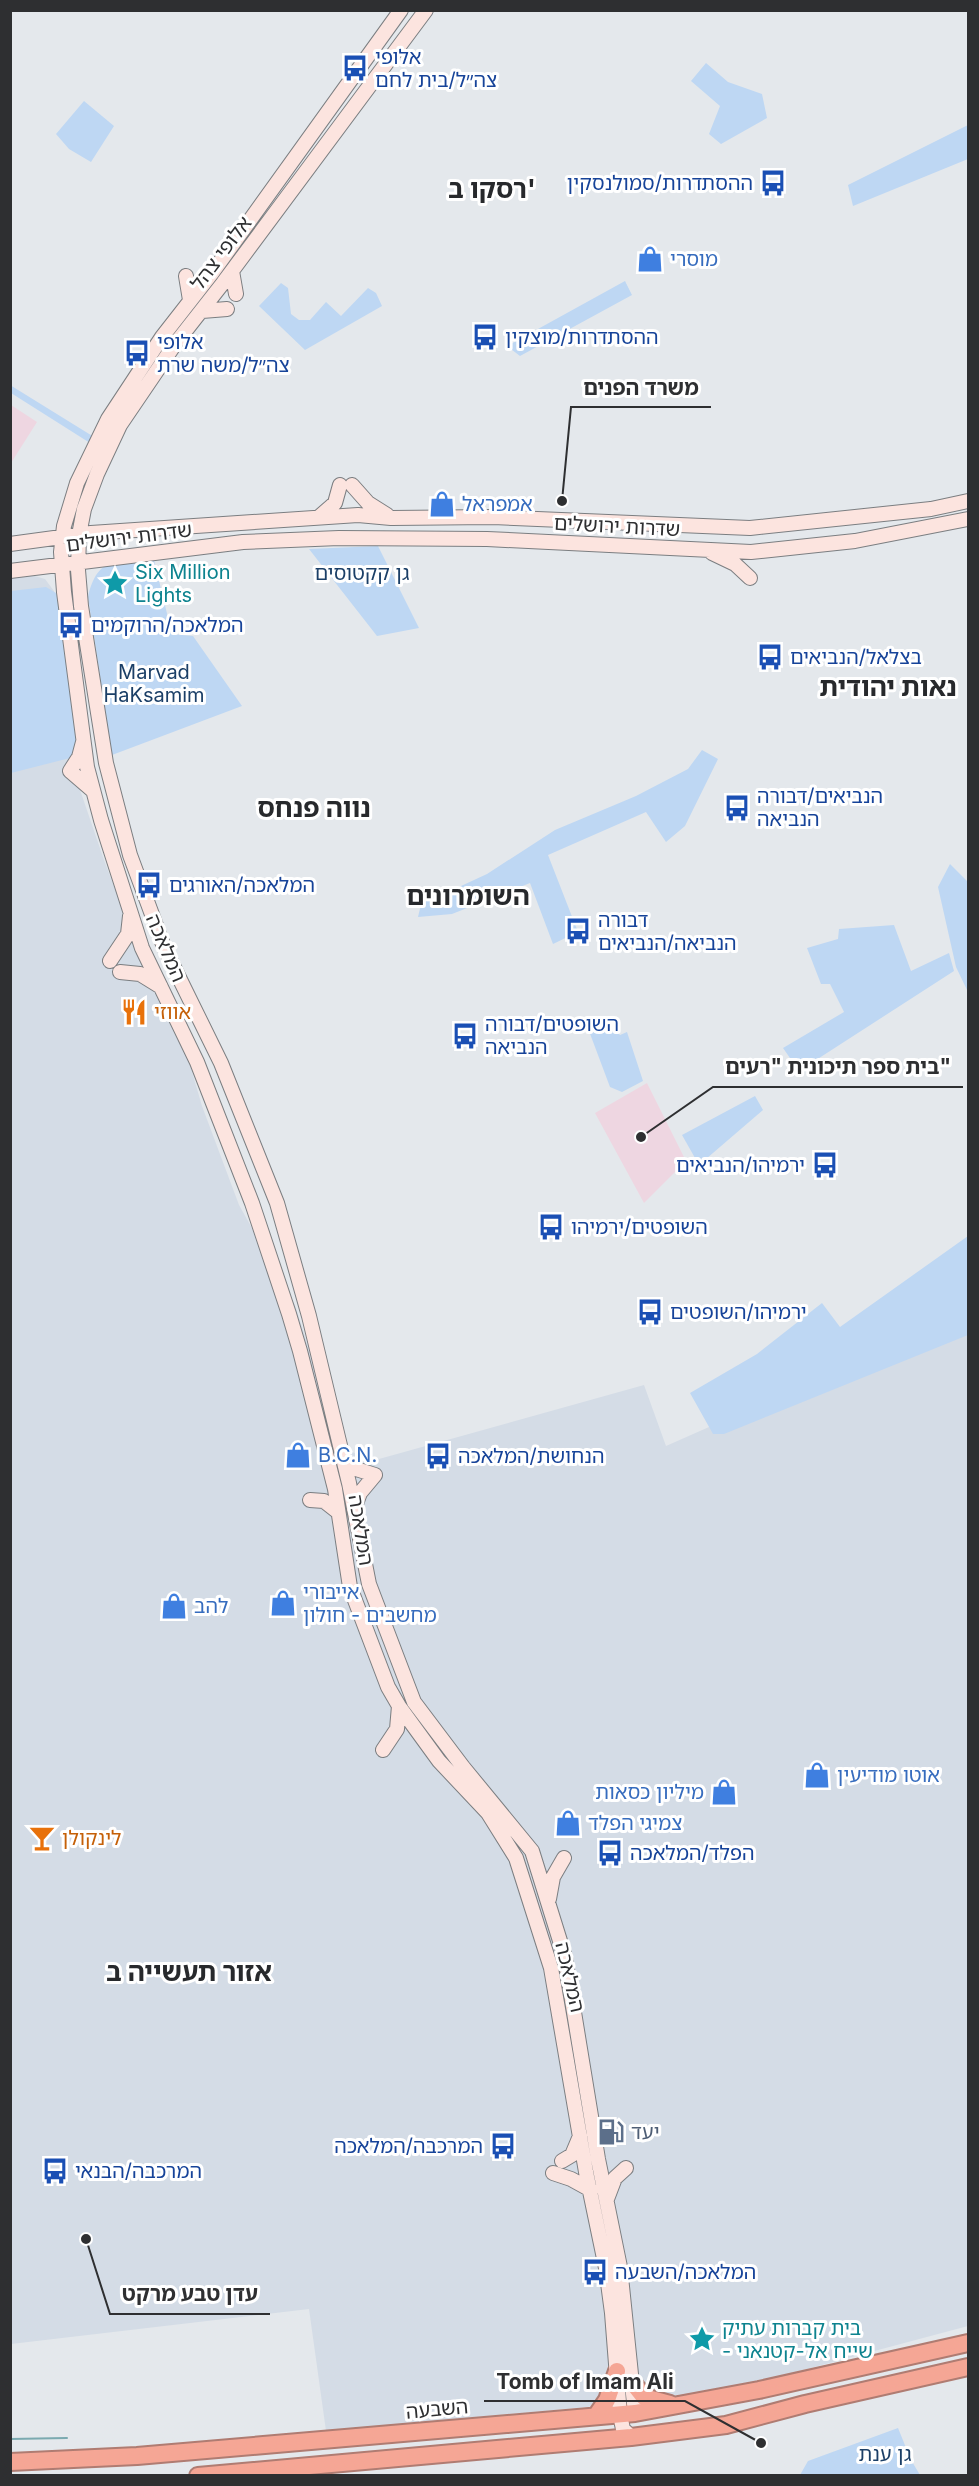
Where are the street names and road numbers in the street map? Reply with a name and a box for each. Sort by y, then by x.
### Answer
street label: אלופי צהל [185,211,257,295]
street label: שדרות ירושלים [553,511,681,541]
street label: שדרות ירושלים [65,517,193,557]
street label: המלאכה [141,910,191,986]
street label: המלאכה [344,1493,378,1567]
street label: המלאכה [550,1939,590,2015]
street label: השבעה [405,2394,469,2424]

